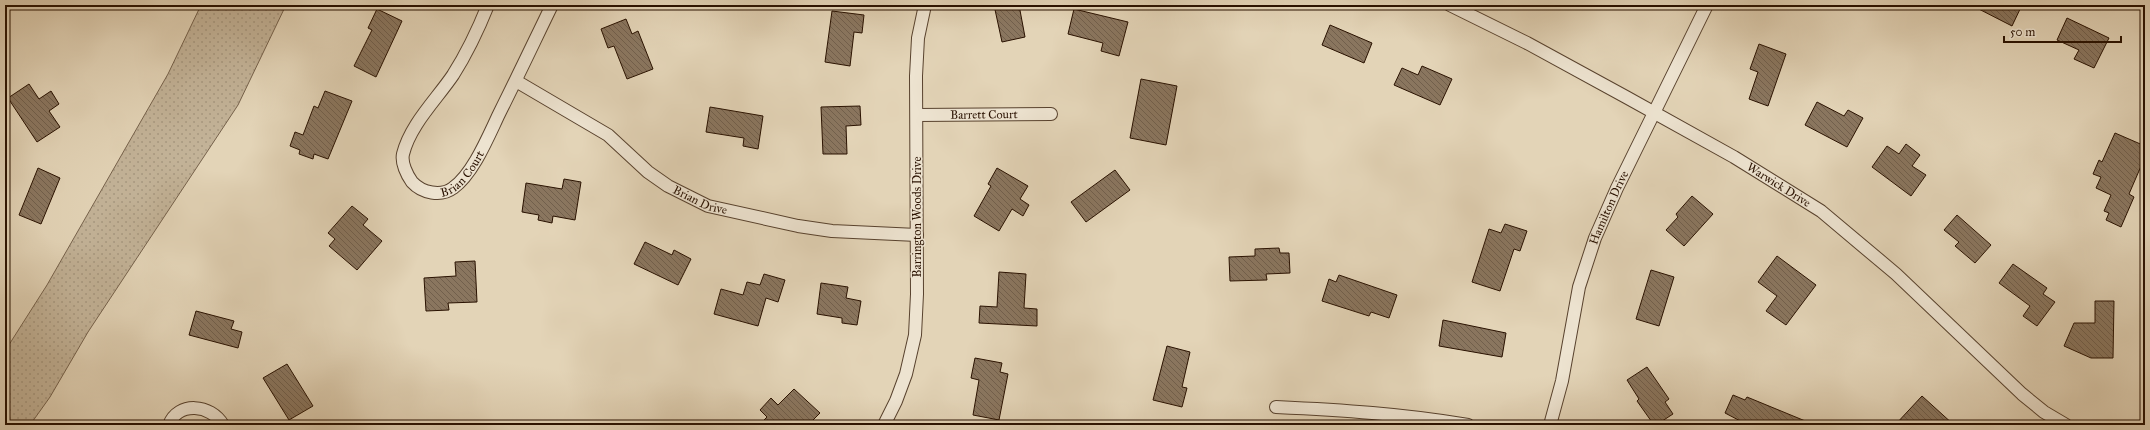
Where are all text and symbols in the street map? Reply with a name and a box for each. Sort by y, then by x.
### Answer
scale bar [2004,18,2121,44]
text: 50 m [2010,25,2035,39]
street label: Barrett Court [950,107,1019,122]
street label: Brian Court [439,148,487,200]
street label: Barrington Woods Drive [910,157,925,277]
street label: Warwick Drive [1744,160,1813,210]
street label: Hamilton Drive [1586,168,1631,246]
street label: Brian Drive [671,183,729,217]

